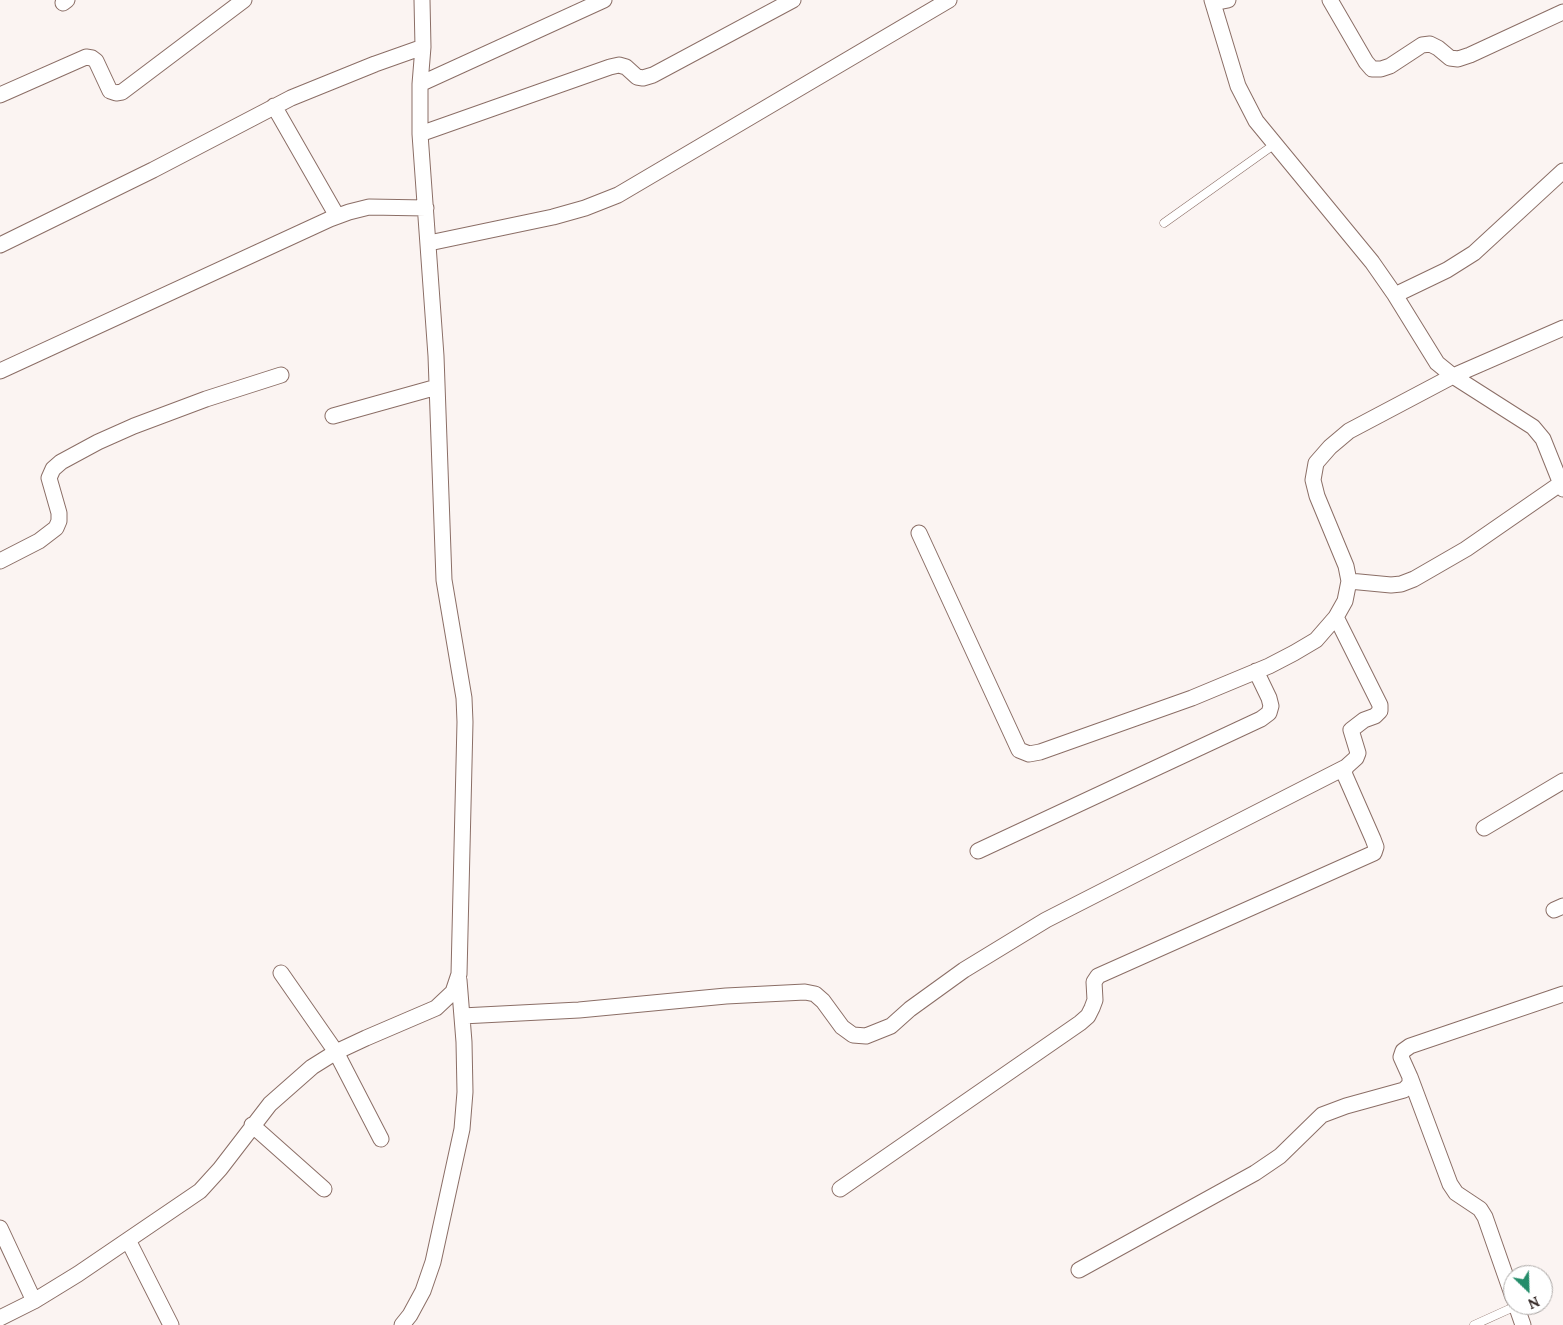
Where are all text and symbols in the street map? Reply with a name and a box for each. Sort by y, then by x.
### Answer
north arrow [1503,1265,1553,1315]
text: N [1525,1292,1542,1313]

